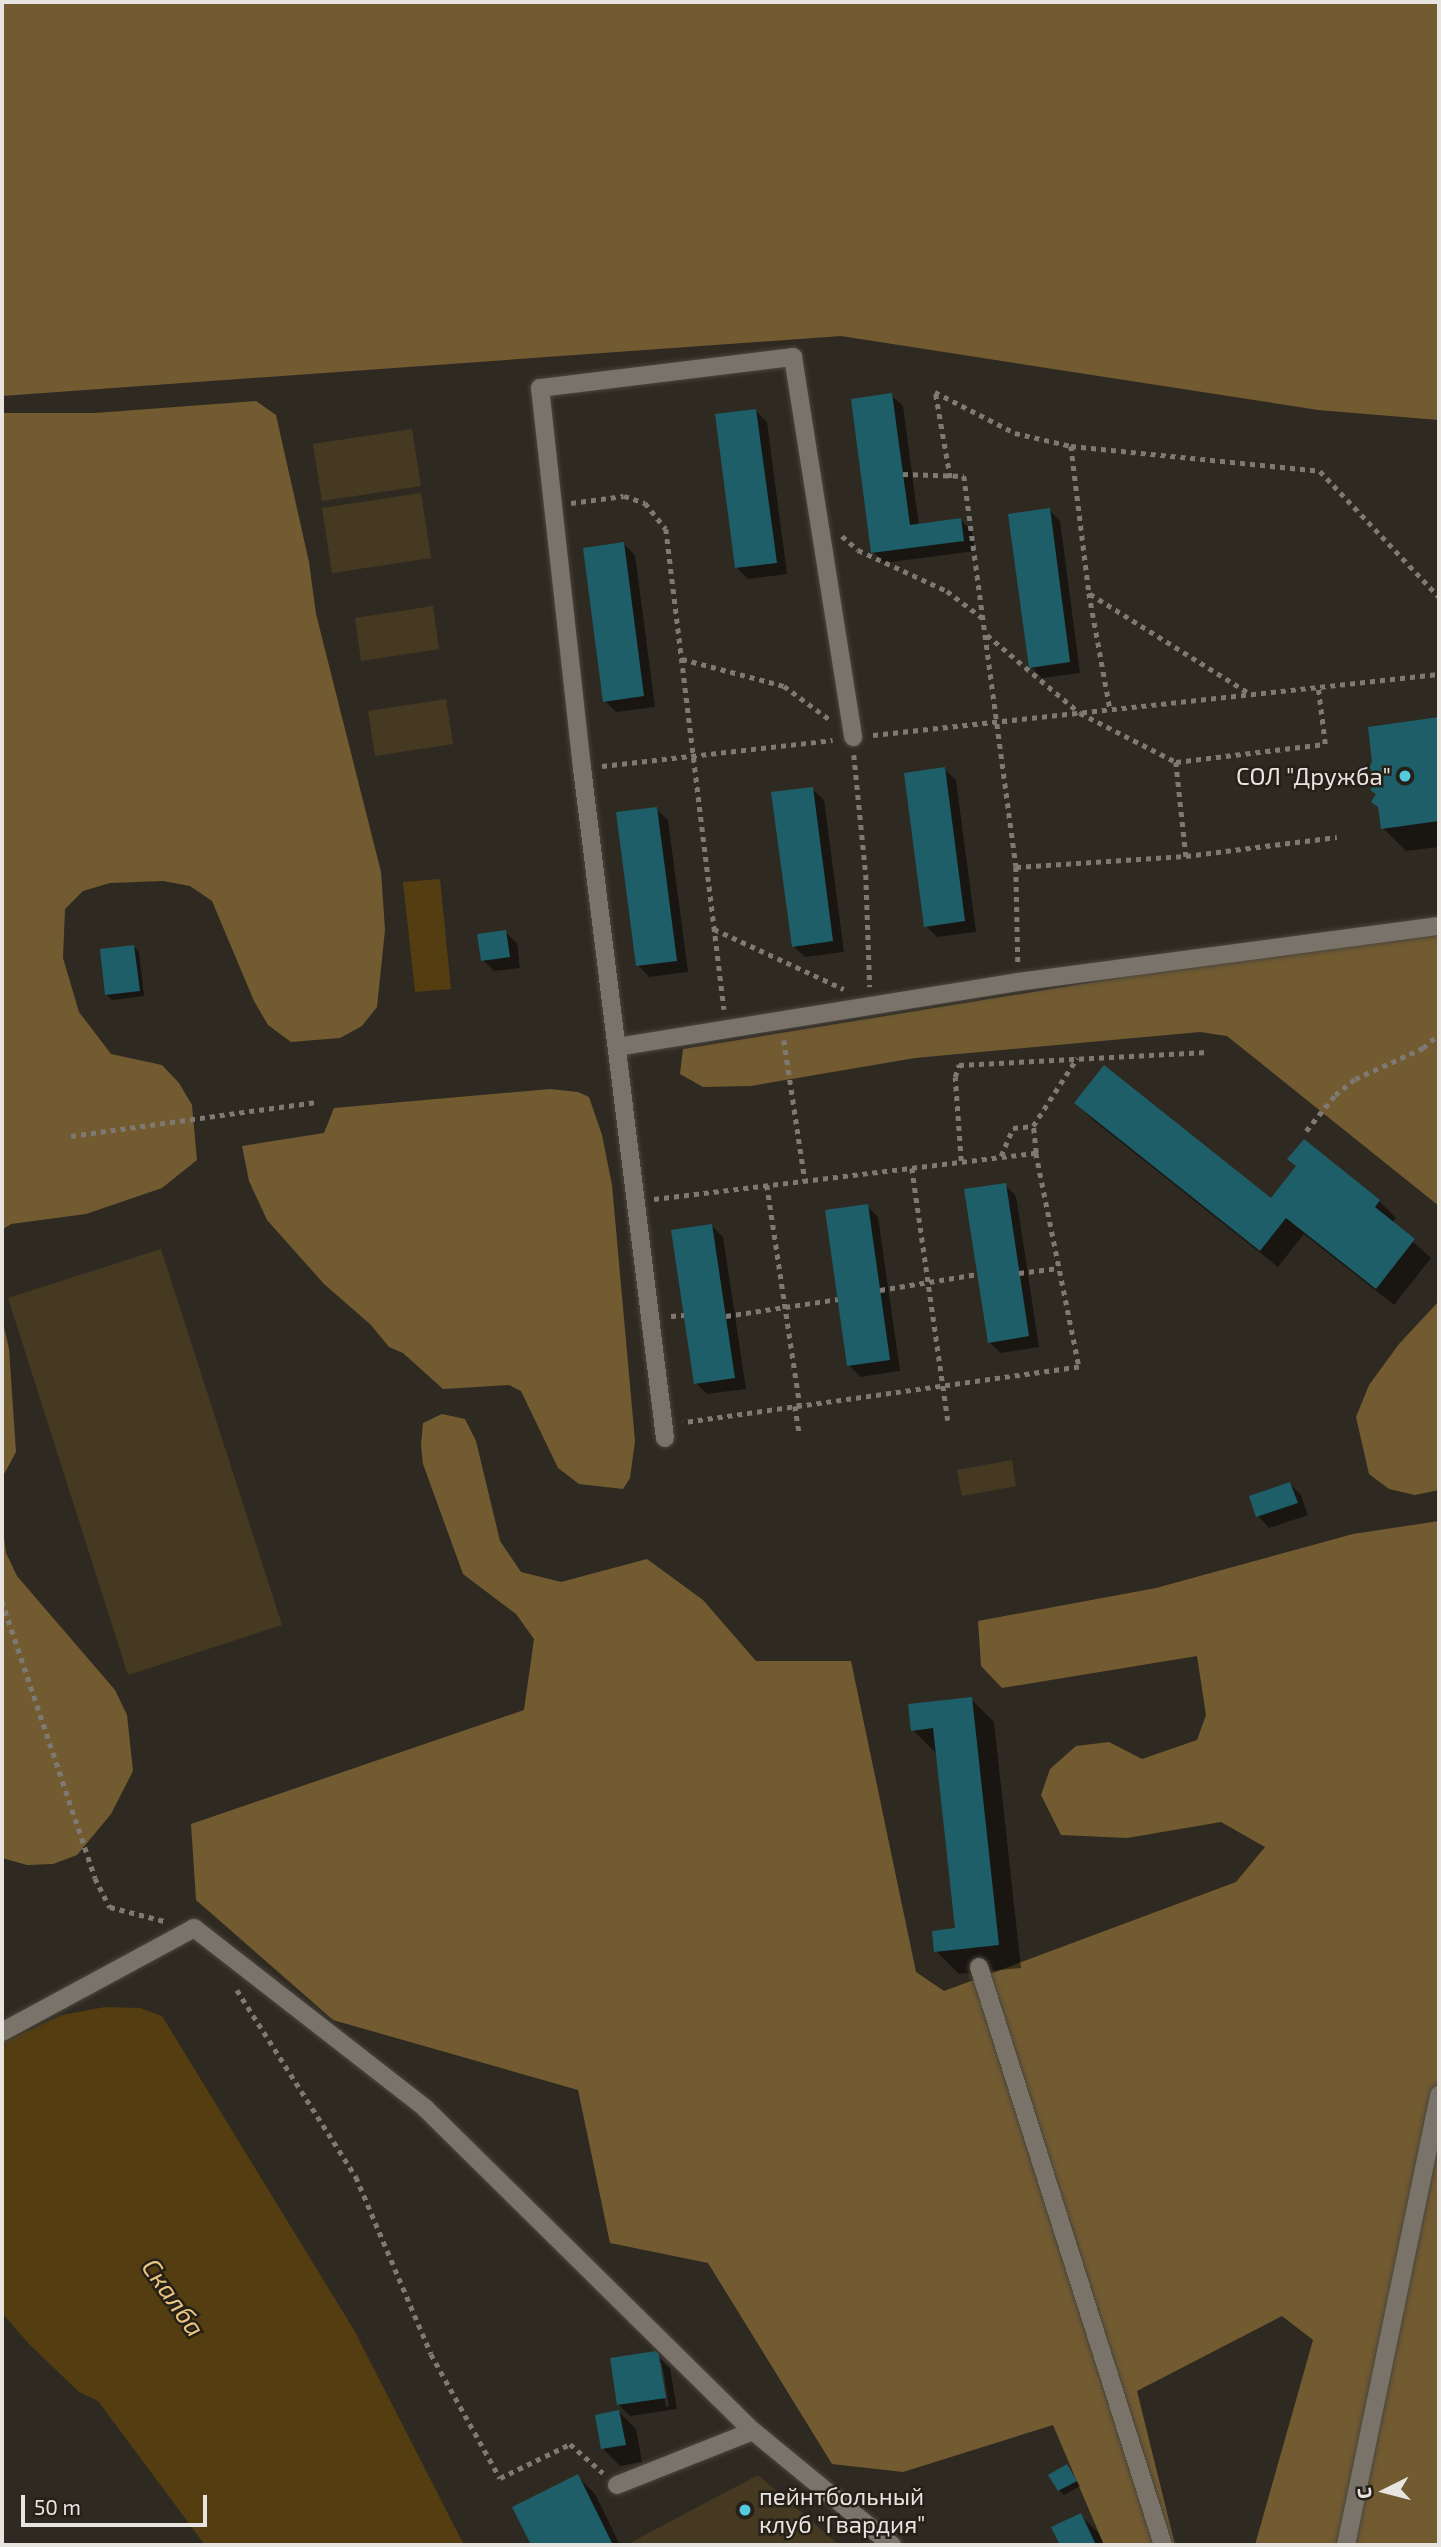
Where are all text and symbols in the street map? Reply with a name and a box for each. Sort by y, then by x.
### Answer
place label: СОЛ "Дружба" [1236,762,1391,790]
marker: СОЛ "Дружба" [1397,768,1413,784]
water label: Скалба [136,2252,212,2342]
north arrow [1350,2456,1420,2526]
scale bar [24,2480,210,2524]
place label: пейнтбольный клуб "Гвардия" [759,2482,926,2538]
text: С [1352,2486,1376,2500]
text: 50 m [34,2494,81,2519]
marker: пейнтбольный клуб "Гвардия" [737,2502,753,2518]

